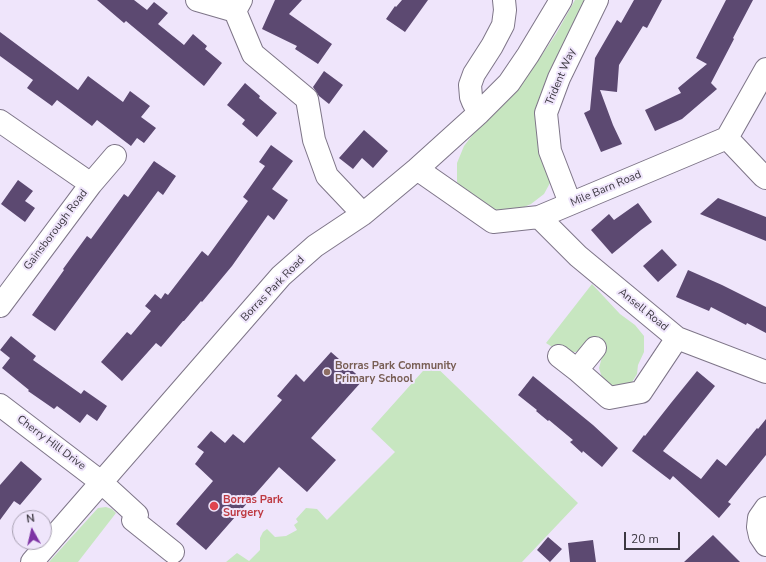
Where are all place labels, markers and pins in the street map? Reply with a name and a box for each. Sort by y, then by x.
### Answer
place label: Borras Park Community Primary School [335,359,456,385]
marker: Borras Park Community Primary School [322,367,332,377]
place label: Borras Park Surgery [223,493,283,519]
marker: Borras Park Surgery [208,500,220,512]

